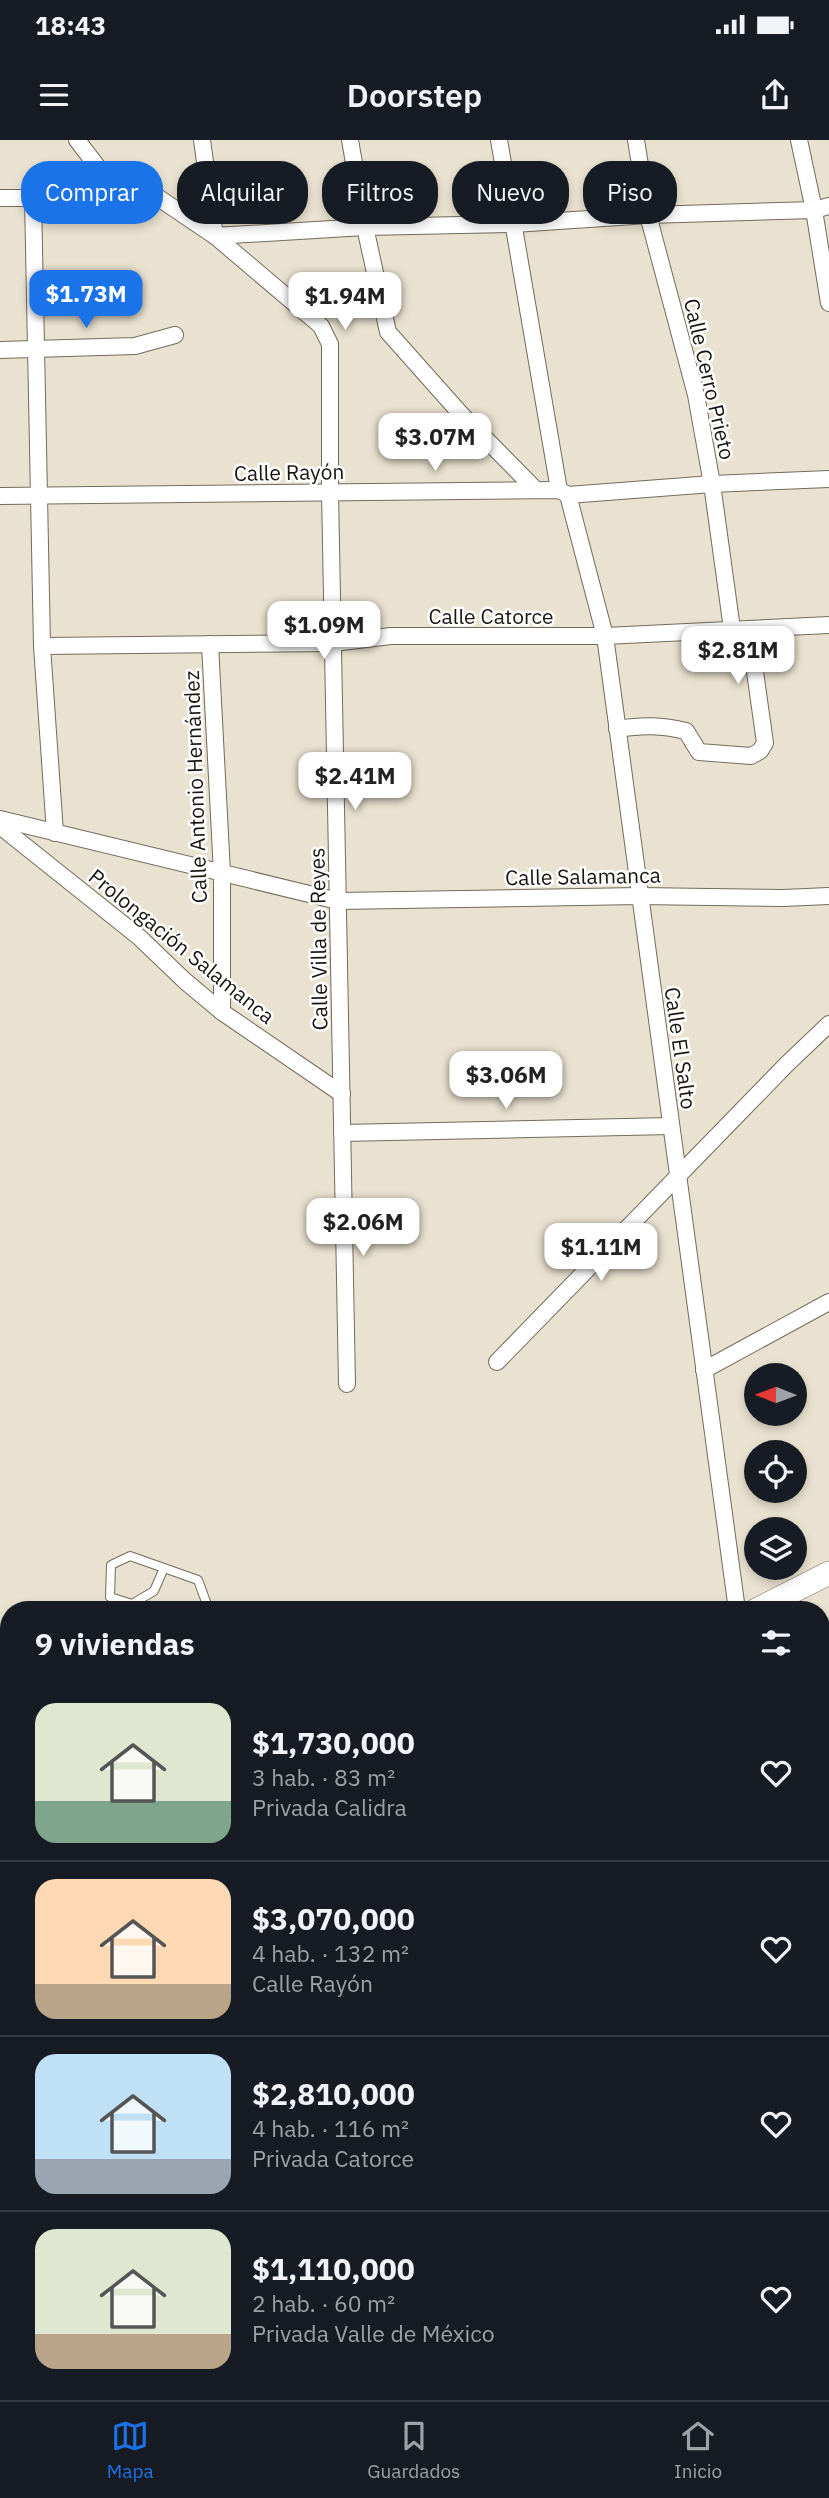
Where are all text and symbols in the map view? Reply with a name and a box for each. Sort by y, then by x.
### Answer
text: 18:43 [35,8,106,42]
text: Doorstep [347,74,482,116]
icon: menu [35,76,73,114]
icon: share [756,76,794,114]
chip: Comprar [21,161,163,224]
chip: Alquilar [177,161,308,224]
chip: Filtros [322,161,438,224]
chip: Nuevo [452,161,569,224]
chip: Piso [583,161,677,224]
pin: $1.73M [29,270,143,330]
pin: $1.94M [288,272,402,332]
text: $1.73M [45,278,127,308]
text: $1.94M [304,280,386,310]
street label: Calle Cerro Prieto [678,296,742,462]
pin: $3.07M [378,414,492,473]
text: $3.07M [394,421,476,451]
street label: Calle Rayón [234,457,344,487]
pin: $1.09M [267,602,381,661]
street label: Calle Catorce [429,602,553,630]
text: $1.09M [283,609,365,639]
pin: $2.81M [681,626,795,686]
text: $2.81M [697,634,779,664]
street label: Calle Antonio Hernández [177,670,213,904]
pin: $2.41M [298,752,412,812]
text: $2.41M [314,760,396,790]
street label: Calle Villa de Reyes [302,847,334,1031]
street label: Calle Salamanca [505,861,661,891]
street label: Prolongación Salamanca [83,862,281,1030]
street label: Calle El Salto [659,985,703,1111]
pin: $3.06M [449,1052,563,1111]
text: $3.06M [465,1059,547,1089]
pin: $2.06M [306,1198,420,1258]
text: $2.06M [322,1206,404,1236]
pin: $1.11M [544,1224,658,1283]
text: $1.11M [560,1231,642,1261]
north arrow [744,1363,807,1426]
map controls [744,1363,807,1580]
button: locate [744,1440,807,1503]
button: layers [744,1517,807,1580]
text: 9 viviendas [35,1624,195,1663]
icon: filters [757,1624,795,1662]
text: $1,730,000 [252,1723,415,1762]
icon: home [91,1731,175,1815]
icon: heart [757,1754,795,1792]
text: 3 hab. · 83 m² [252,1762,395,1792]
text: Privada Calidra [252,1792,407,1822]
text: $3,070,000 [252,1899,415,1938]
icon: home [91,1907,175,1991]
icon: heart [757,1930,795,1968]
text: 4 hab. · 132 m² [252,1938,409,1968]
text: Calle Rayón [252,1968,373,1998]
text: $2,810,000 [252,2074,415,2113]
icon: home [91,2082,175,2166]
icon: heart [757,2105,795,2143]
text: 4 hab. · 116 m² [252,2113,409,2143]
text: Privada Catorce [252,2143,414,2173]
text: $1,110,000 [252,2249,415,2288]
icon: home [91,2257,175,2341]
icon: heart [757,2280,795,2318]
text: 2 hab. · 60 m² [252,2288,395,2318]
text: Privada Valle de México [252,2318,495,2348]
tab: Mapa [107,2417,154,2483]
tab: Guardados [367,2417,460,2483]
tab: Inicio [674,2417,722,2483]

